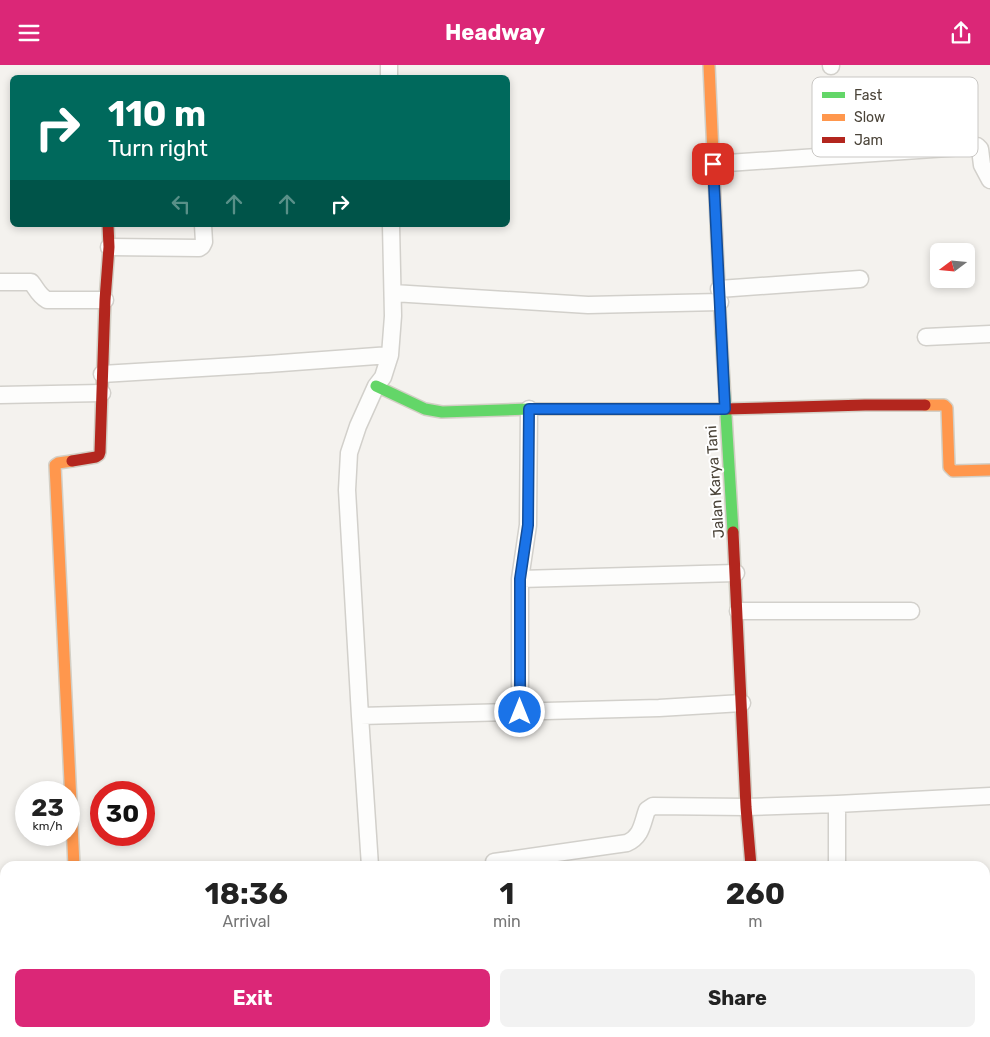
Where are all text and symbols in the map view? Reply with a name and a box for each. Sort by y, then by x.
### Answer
icon: menu [15,19,43,47]
text: Headway [445,19,545,46]
icon: share [947,19,975,47]
legend [812,77,978,157]
text: Fast [854,87,883,104]
text: 110 m [108,93,206,135]
icon: right [25,95,90,160]
text: Slow [854,109,885,126]
text: Jam [854,132,883,149]
text: Turn right [108,135,208,162]
pin [692,143,734,185]
icon: arrive [699,150,727,178]
icon: left [167,190,195,218]
icon: ahead [220,190,248,218]
icon: ahead [273,190,301,218]
icon: right [326,190,354,218]
north arrow [930,243,975,287]
map controls [930,243,975,288]
street label: Jalan Karya Tani [702,425,728,539]
position arrow [493,685,545,737]
speed limit sign: 30 [90,781,155,846]
text: 23 [31,793,64,822]
text: km/h [33,819,62,833]
text: 18:36 [205,876,288,912]
text: 1 [499,876,514,912]
text: 260 [726,876,785,912]
text: Arrival [222,912,271,931]
text: min [493,912,521,931]
text: m [748,912,762,931]
button: Exit [15,969,490,1027]
button: Share [500,969,975,1027]

